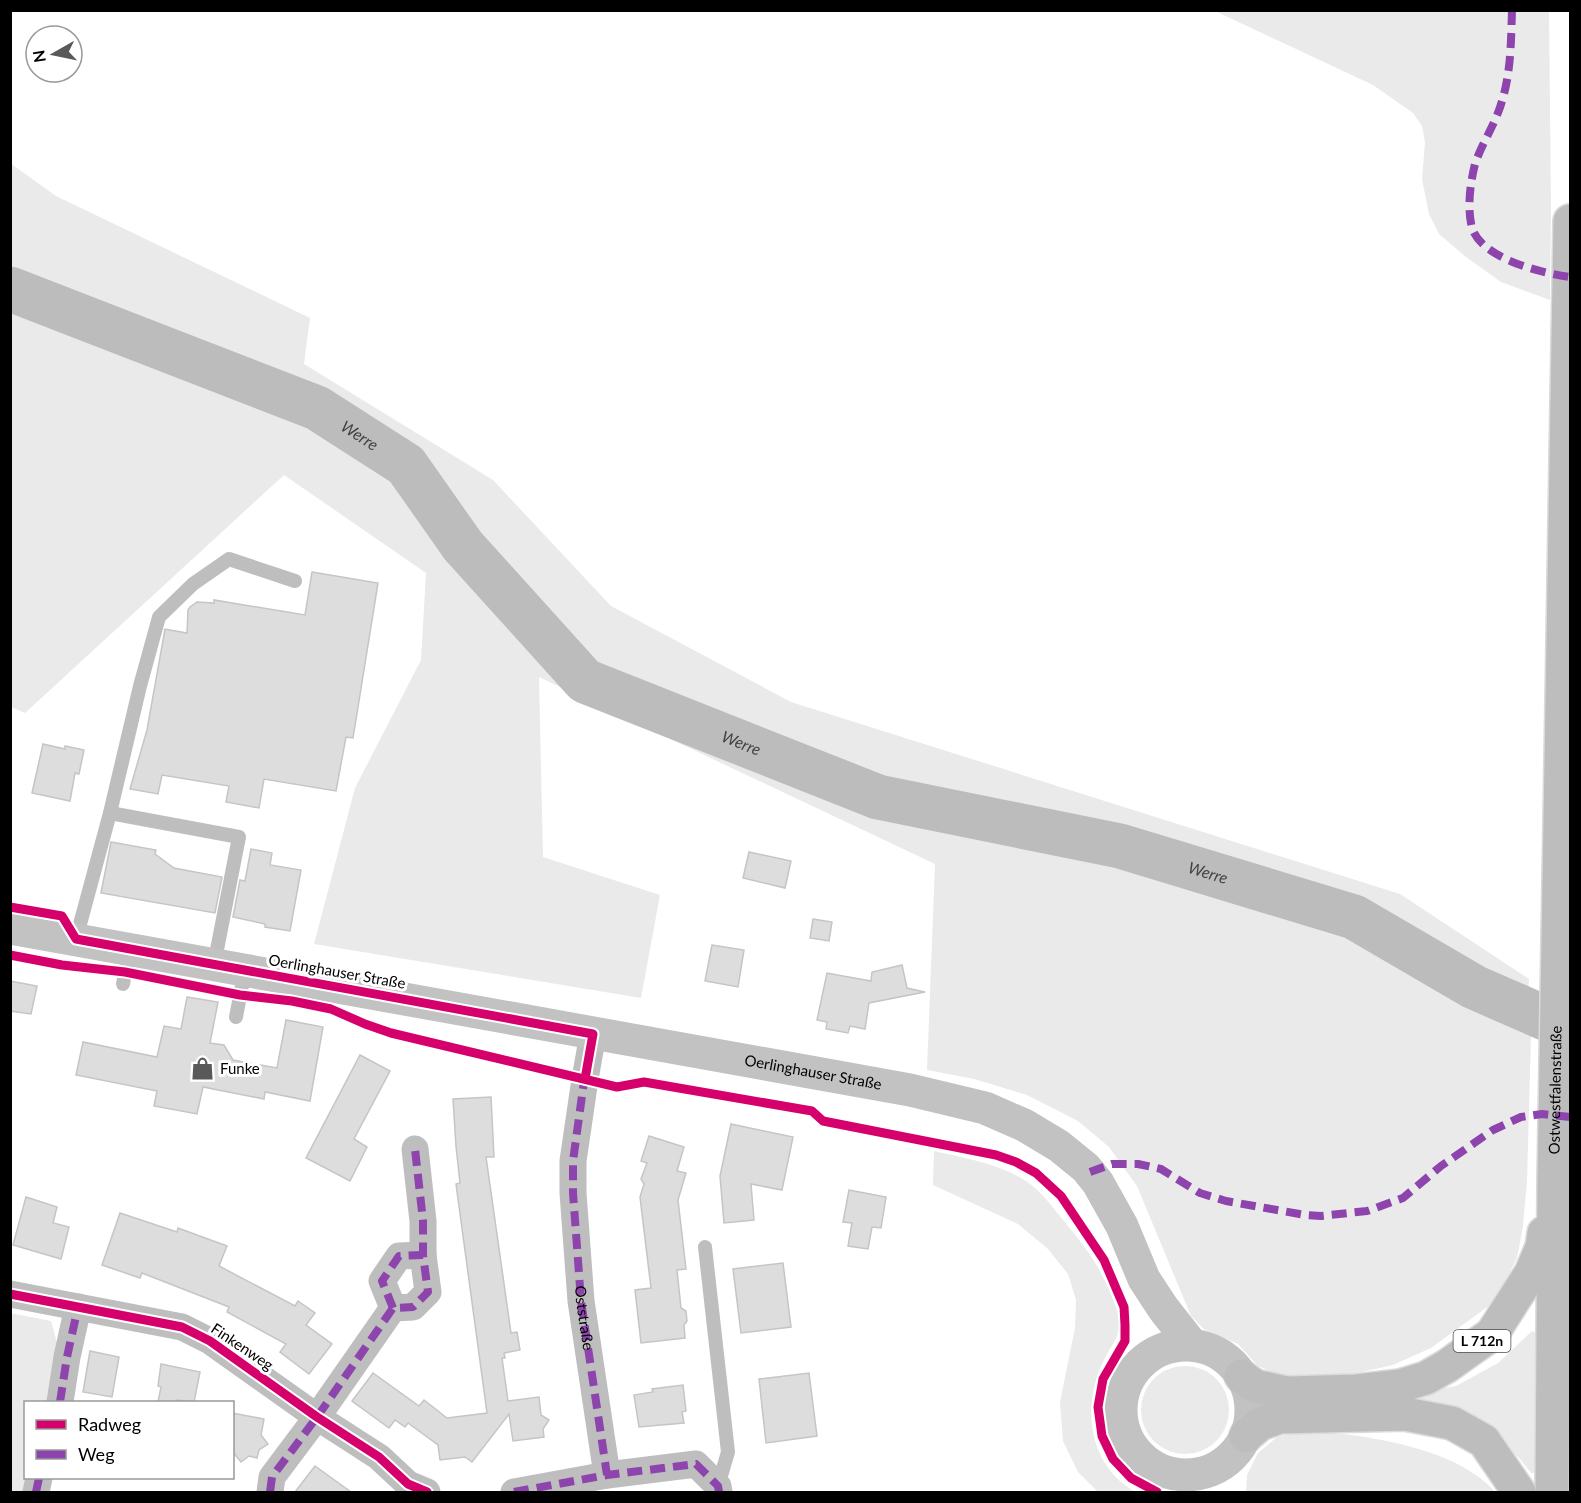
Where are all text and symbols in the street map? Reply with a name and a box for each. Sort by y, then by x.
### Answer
north arrow [24,24,84,84]
text: N [28,49,49,64]
water label: Werre [338,416,382,454]
water label: Werre [719,726,764,759]
water label: Werre [1186,857,1231,887]
street label: Oerlinghauser Straße [267,950,407,992]
street label: Ostwestfalenstraße [1544,1025,1565,1155]
street label: Oerlinghauser Straße [743,1050,883,1093]
shop icon: Funke [189,1056,215,1082]
place label: Funke [220,1059,260,1077]
street label: Oststraße [572,1285,598,1351]
street label: Finkenweg [208,1319,277,1374]
road number: L 712n [1454,1330,1510,1352]
legend [24,1401,234,1479]
text: Radweg [78,1413,141,1435]
text: Weg [78,1443,115,1465]

